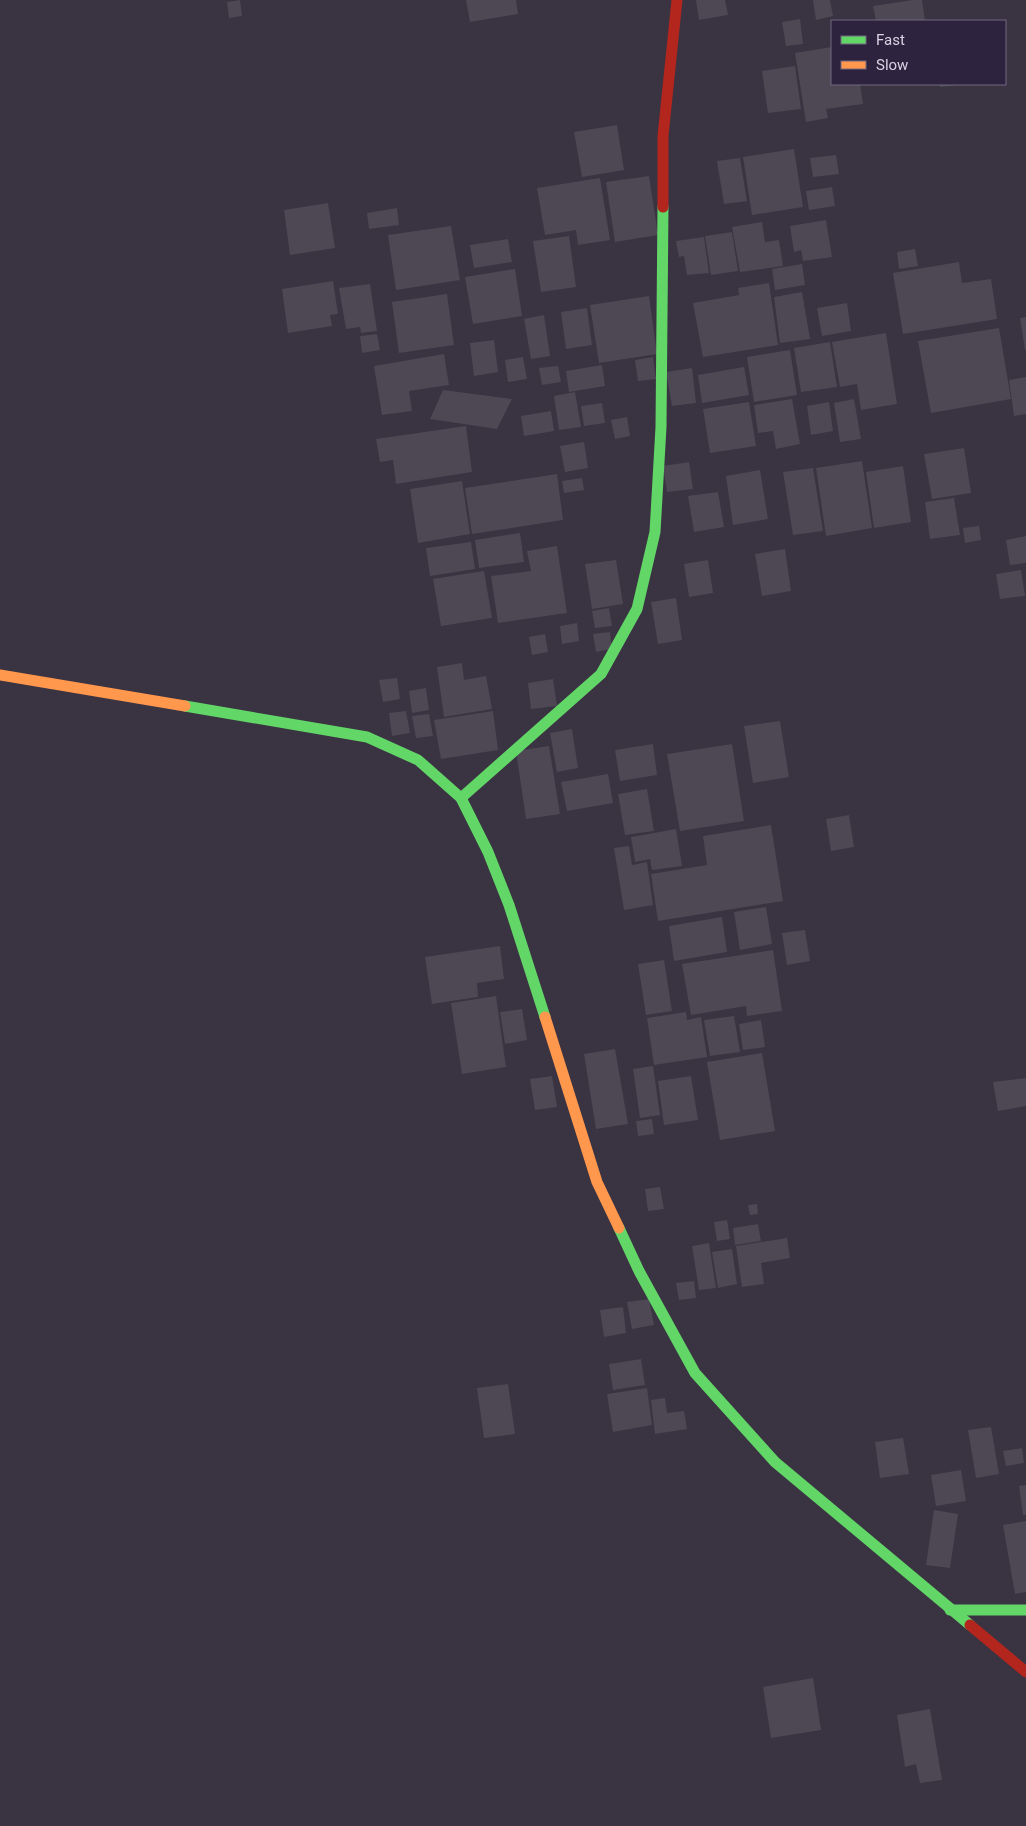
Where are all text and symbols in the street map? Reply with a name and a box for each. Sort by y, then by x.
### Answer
legend [831,20,1006,85]
text: Fast [876,31,905,49]
text: Slow [876,56,908,74]

